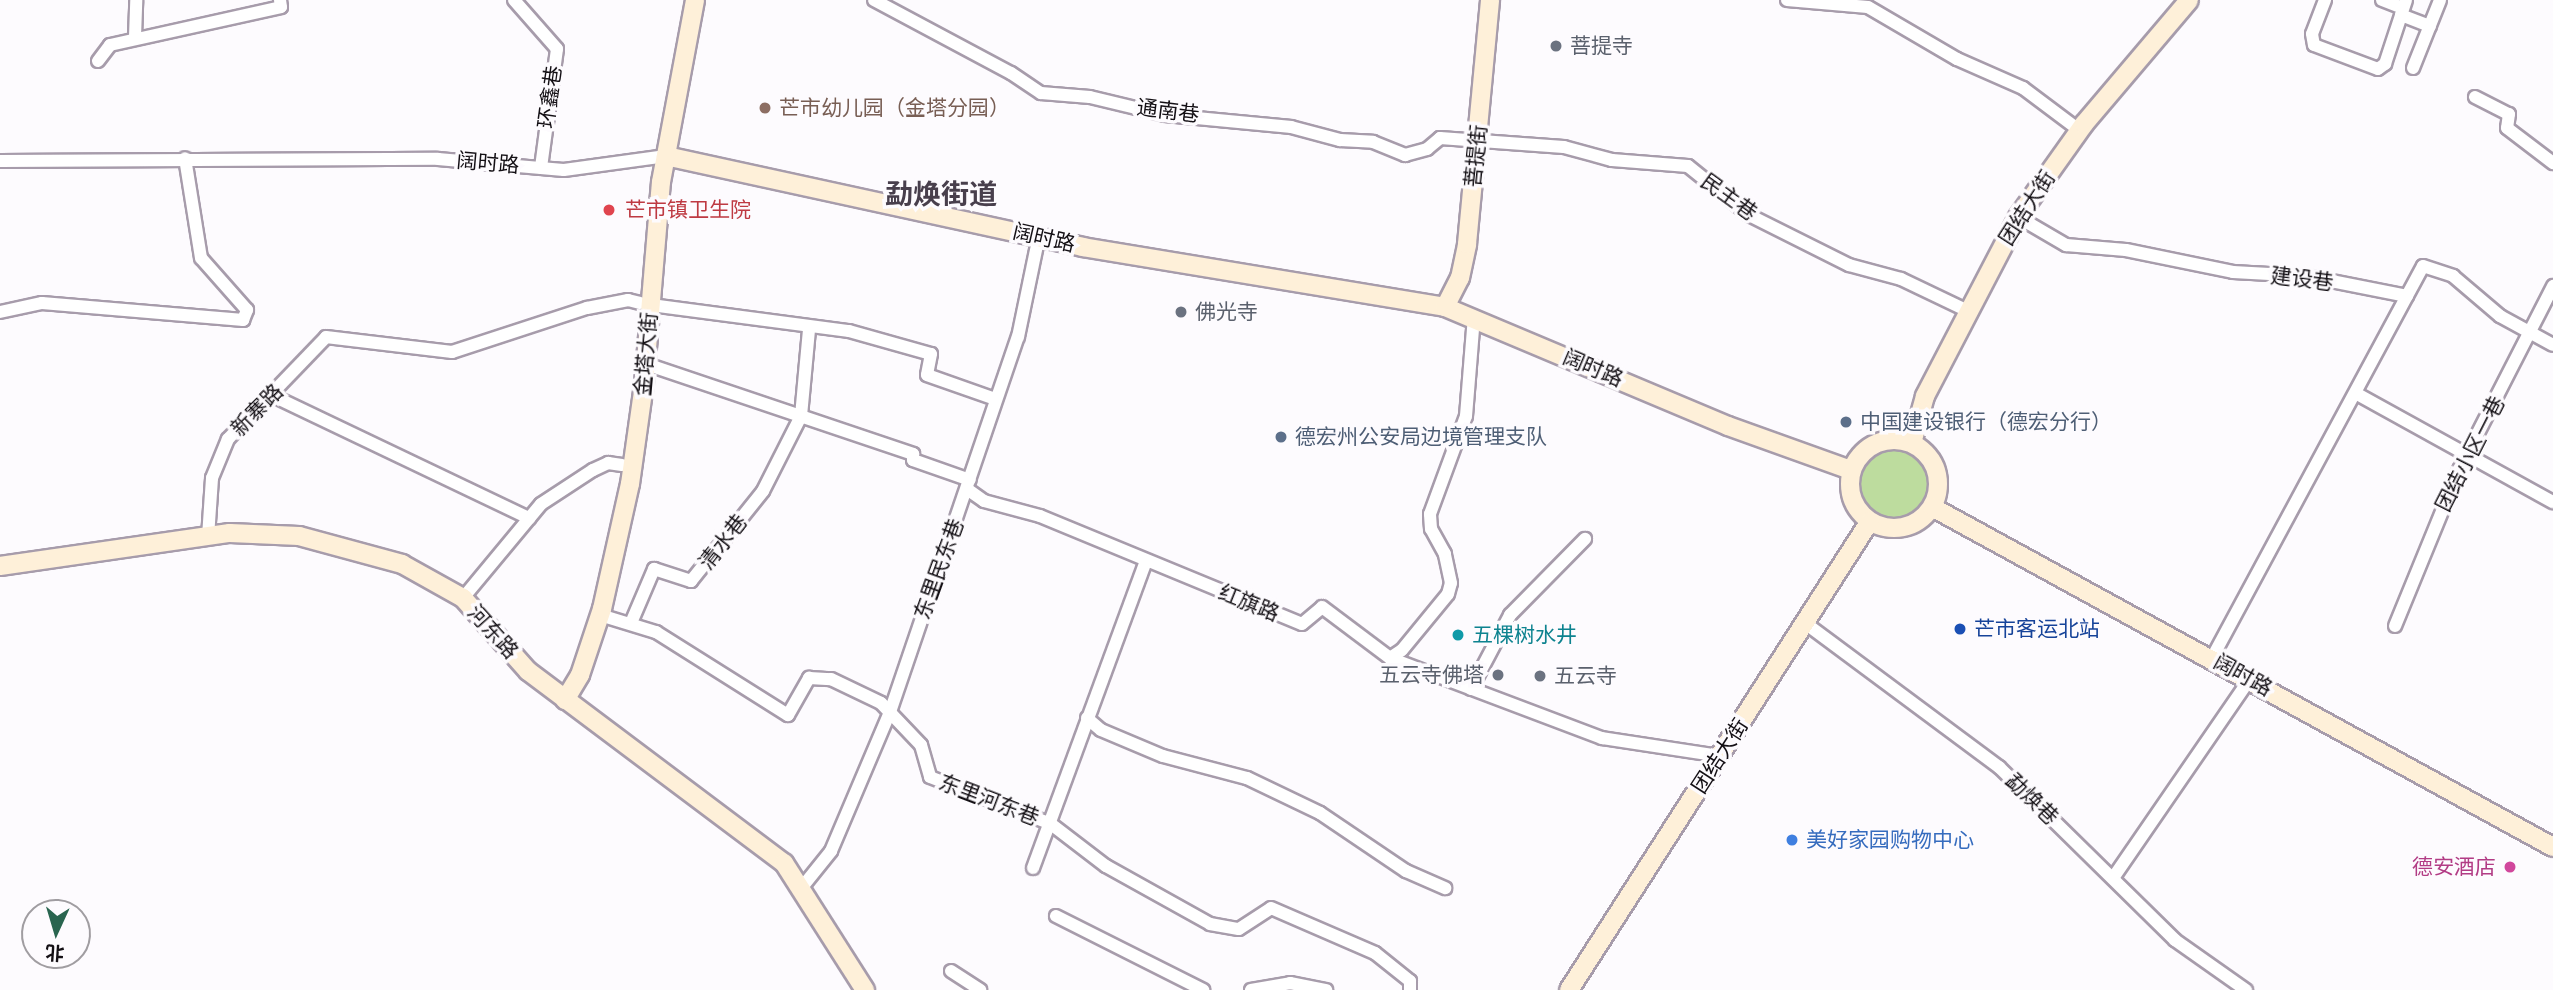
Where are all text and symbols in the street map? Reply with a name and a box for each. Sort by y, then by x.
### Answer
place label: 菩提寺 [1570,33,1633,59]
marker: 菩提寺 [1548,38,1564,54]
street label: 环鑫巷 [533,64,567,130]
place label: 芒市幼儿园（金塔分园） [779,95,1010,121]
street label: 通南巷 [1135,95,1201,127]
marker: 芒市幼儿园（金塔分园） [757,100,773,116]
street label: 菩提街 [1460,123,1492,189]
street label: 阔时路 [456,148,520,178]
street label: 团结大街 [1994,166,2060,250]
street label: 民主巷 [1696,168,1762,226]
district label: 勐焕街道 [885,178,997,212]
place label: 芒市镇卫生院 [625,197,751,223]
marker: 芒市镇卫生院 [599,200,619,220]
street label: 阔时路 [1010,219,1078,257]
street label: 建设巷 [2269,263,2335,295]
place label: 佛光寺 [1195,299,1258,325]
marker: 佛光寺 [1173,304,1189,320]
street label: 金塔大街 [630,311,662,397]
street label: 阔时路 [1559,344,1627,392]
street label: 新寨路 [226,379,288,441]
street label: 团结小区一巷 [2430,392,2510,516]
place label: 中国建设银行（德宏分行） [1860,409,2112,435]
marker: 中国建设银行（德宏分行） [1838,414,1854,430]
place label: 德宏州公安局边境管理支队 [1295,424,1547,450]
marker: 德宏州公安局边境管理支队 [1273,429,1289,445]
street label: 清水巷 [694,509,752,575]
street label: 东里民东巷 [909,515,969,623]
street label: 红旗路 [1215,580,1283,626]
street label: 河东路 [463,600,523,664]
place label: 芒市客运北站 [1974,616,2100,642]
marker: 芒市客运北站 [1952,621,1968,637]
place label: 五棵树水井 [1472,622,1577,648]
marker: 五棵树水井 [1450,627,1466,643]
street label: 阔时路 [2209,649,2277,701]
place label: 五云寺佛塔 [1379,662,1484,688]
place label: 五云寺 [1554,663,1617,689]
marker: 五云寺佛塔 [1490,667,1506,683]
marker: 五云寺 [1532,668,1548,684]
street label: 团结大街 [1687,714,1753,798]
street label: 勐焕巷 [2001,768,2063,830]
street label: 东里河东巷 [935,769,1043,831]
place label: 美好家园购物中心 [1806,827,1974,853]
marker: 美好家园购物中心 [1784,832,1800,848]
place label: 德安酒店 [2412,854,2496,880]
marker: 德安酒店 [2502,859,2518,875]
north arrow [21,899,91,969]
text: 北 [44,941,65,965]

